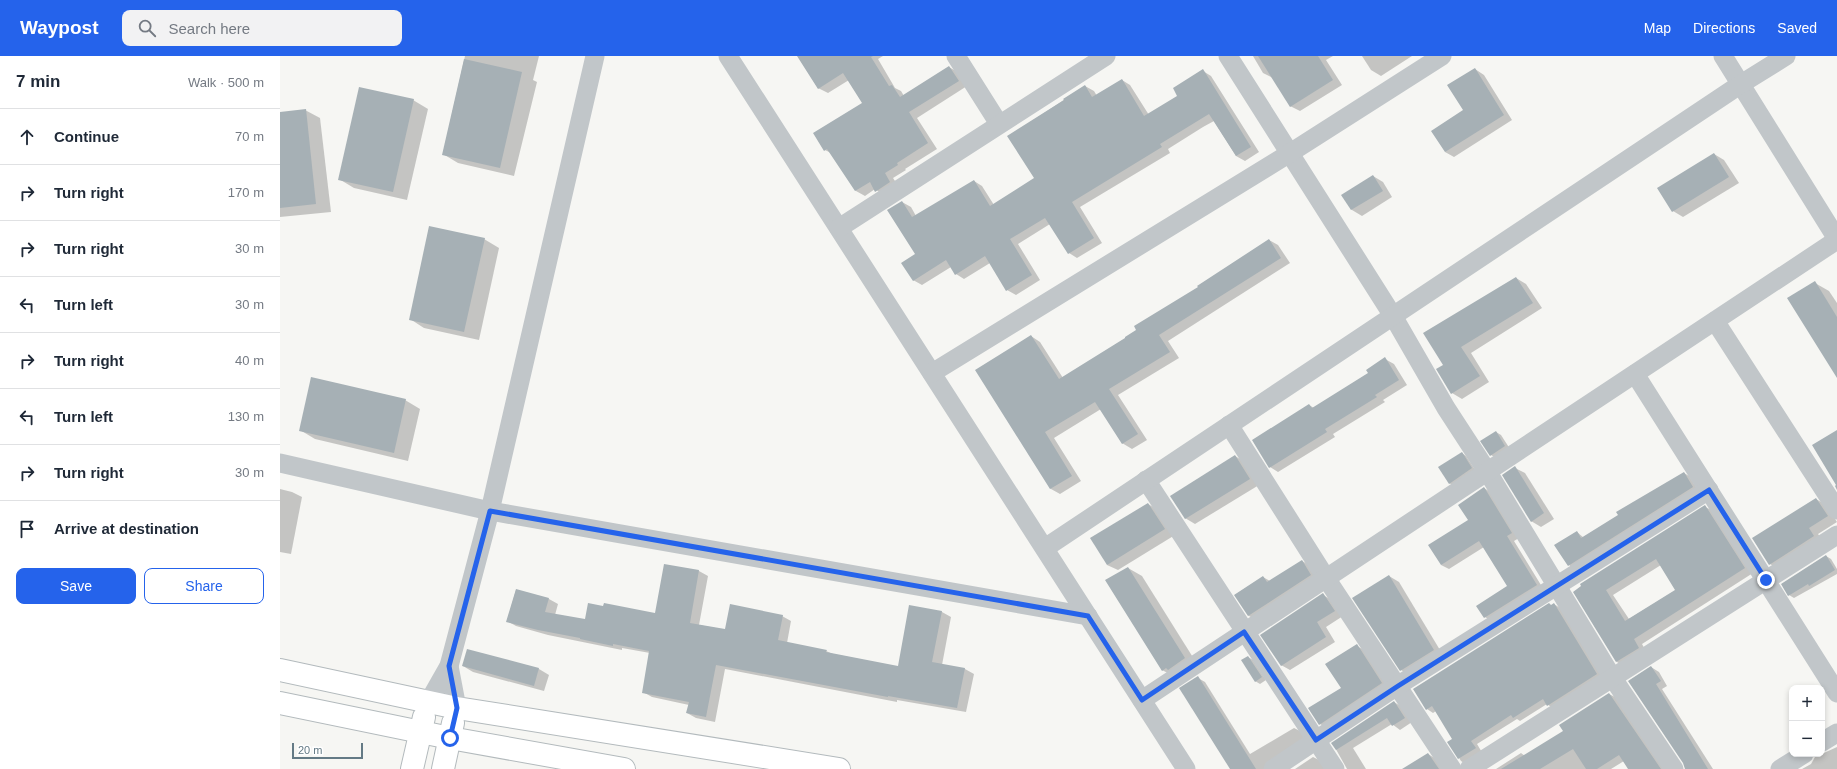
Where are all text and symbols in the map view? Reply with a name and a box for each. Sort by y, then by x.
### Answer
search box [122,10,402,46]
text: Waypost [20,17,98,38]
icon: search [136,17,158,39]
text: Search here [168,20,250,37]
text: Map [1644,20,1671,36]
text: Directions [1693,20,1755,36]
text: Saved [1777,20,1817,36]
text: 7 min [16,72,60,91]
text: Walk · 500 m [188,75,264,90]
icon: ahead [16,126,38,148]
text: Continue [54,128,119,145]
text: 70 m [235,129,264,144]
icon: right [16,182,38,204]
text: Turn right [54,184,124,201]
text: 170 m [228,185,264,200]
icon: right [16,238,38,260]
text: Turn right [54,240,124,257]
text: 30 m [235,241,264,256]
icon: left [16,294,38,316]
text: Turn left [54,296,113,313]
text: 30 m [235,297,264,312]
icon: right [16,350,38,372]
text: Turn right [54,352,124,369]
text: 40 m [235,353,264,368]
icon: left [16,406,38,428]
text: Turn left [54,408,113,425]
text: 130 m [228,409,264,424]
icon: right [16,462,38,484]
text: Turn right [54,464,124,481]
text: 30 m [235,465,264,480]
icon: arrive [16,518,38,540]
text: Arrive at destination [54,520,199,537]
button: Save [16,568,136,604]
button: Share [144,568,264,604]
route end [1757,571,1775,589]
map controls [1789,685,1825,757]
button: + [1789,685,1825,721]
button: − [1789,721,1825,757]
route start [441,729,459,747]
scale bar [292,741,363,760]
text: 20 m [298,744,322,756]

